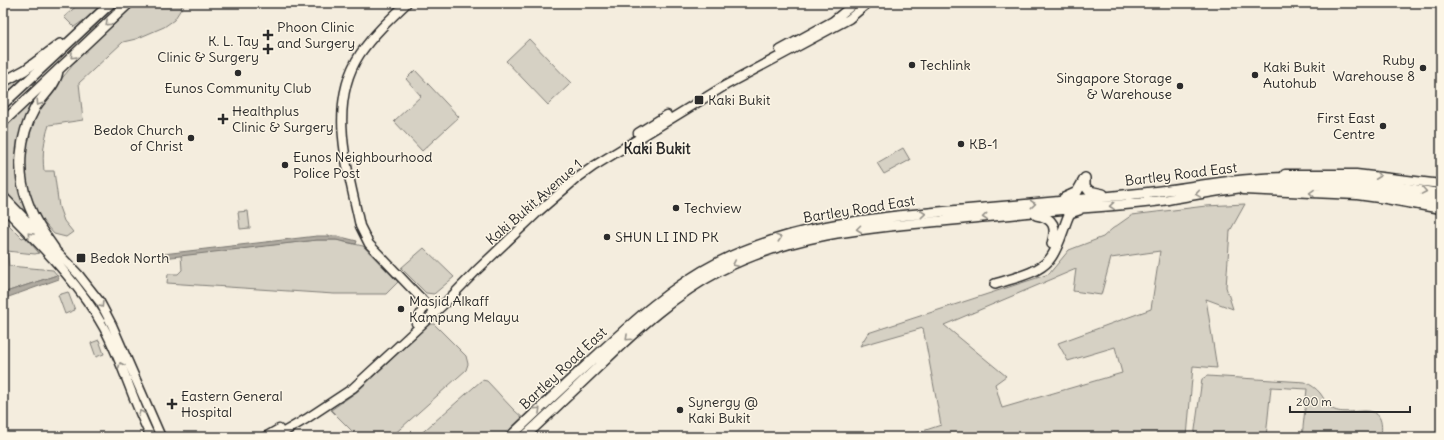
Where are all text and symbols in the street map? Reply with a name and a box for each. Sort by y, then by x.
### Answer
one-way arrow [105,18,113,25]
place label: Phoon Clinic and Surgery [277,18,355,52]
marker: Phoon Clinic and Surgery [262,29,274,41]
place label: K. L. Tay Clinic & Surgery [157,32,259,66]
marker: K. L. Tay Clinic & Surgery [262,43,274,55]
one-way arrow [70,51,78,59]
place label: Ruby Warehouse 8 [1332,51,1415,85]
place label: Techlink [920,56,971,74]
place label: Kaki Bukit Autohub [1263,58,1326,92]
marker: Techlink [907,60,917,70]
marker: Ruby Warehouse 8 [1418,63,1428,73]
marker: Eunos Community Club [233,68,243,78]
place label: Singapore Storage & Warehouse [1056,69,1172,103]
marker: Kaki Bukit Autohub [1250,70,1260,80]
place label: Eunos Community Club [165,79,312,97]
marker: Singapore Storage & Warehouse [1175,81,1185,91]
place label: Kaki Bukit [708,91,771,109]
marker: Kaki Bukit [693,94,705,106]
one-way arrow [36,99,44,106]
place label: Healthplus Clinic & Surgery [232,102,334,136]
place label: First East Centre [1317,109,1375,143]
marker: Healthplus Clinic & Surgery [217,113,229,125]
place label: Bedok Church of Christ [94,121,183,155]
marker: First East Centre [1378,121,1388,131]
marker: Bedok Church of Christ [186,133,196,143]
place label: KB-1 [969,135,998,153]
district label: Kaki Bukit [624,139,691,158]
marker: KB-1 [956,139,966,149]
place label: Eunos Neighbourhood Police Post [293,148,433,182]
street label: Kaki Bukit Avenue 1 [482,155,586,249]
street label: Bartley Road East [1124,158,1238,190]
marker: Eunos Neighbourhood Police Post [280,160,290,170]
one-way arrow [1375,171,1381,180]
one-way arrow [1421,186,1427,194]
one-way arrow [1195,189,1202,198]
one-way arrow [1309,189,1315,197]
street label: Bartley Road East [802,191,916,227]
place label: Techview [684,199,741,217]
one-way arrow [1030,199,1036,208]
one-way arrow [1109,201,1115,210]
marker: Techview [671,203,681,213]
one-way arrow [920,209,926,218]
one-way arrow [982,212,988,221]
one-way arrow [856,224,862,233]
place label: SHUN LI IND PK [615,228,719,246]
one-way arrow [27,232,35,240]
marker: SHUN LI IND PK [602,232,612,242]
one-way arrow [775,234,782,243]
place label: Bedok North [90,249,169,267]
marker: Bedok North [75,252,87,264]
one-way arrow [731,259,739,267]
place label: Masjid Alkaff Kampung Melayu [409,292,519,326]
one-way arrow [97,301,104,308]
marker: Masjid Alkaff Kampung Melayu [396,304,406,314]
street label: Bartley Road East [516,323,611,413]
one-way arrow [626,333,633,340]
one-way arrow [118,362,126,370]
place label: Eastern General Hospital [181,387,283,421]
scale bar [1290,388,1410,414]
place label: Synergy @ Kaki Bukit [688,393,758,427]
text: 200 m [1296,394,1332,409]
marker: Eastern General Hospital [166,398,178,410]
marker: Synergy @ Kaki Bukit [675,405,685,415]
one-way arrow [534,408,541,415]
one-way arrow [137,409,145,416]

